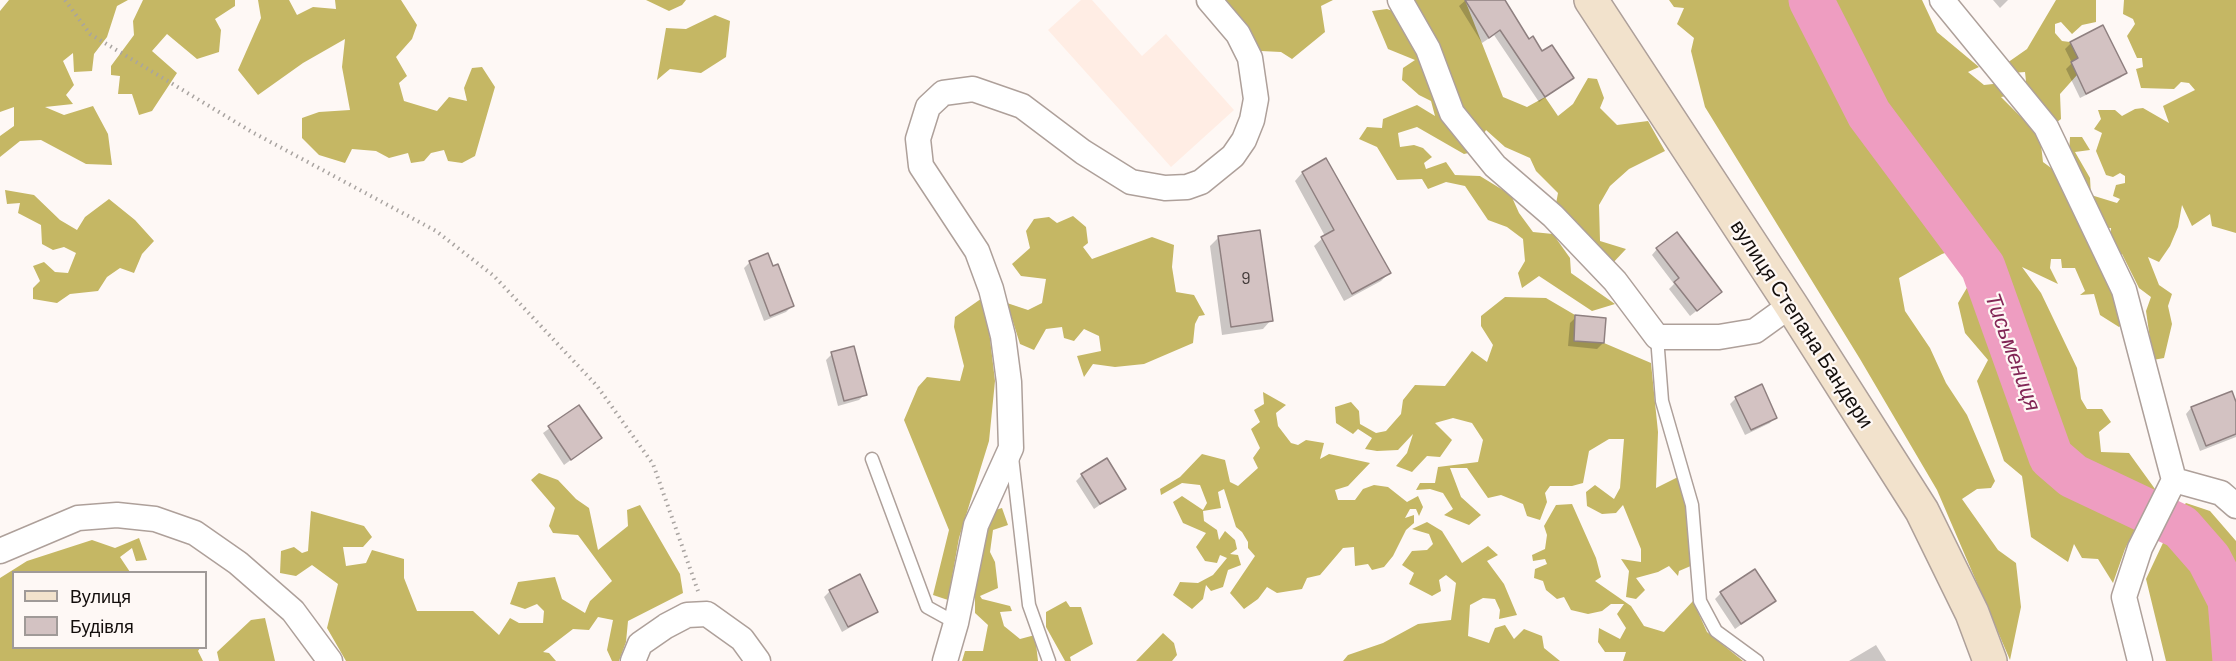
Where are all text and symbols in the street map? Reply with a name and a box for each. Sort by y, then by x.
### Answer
street label: вулиця Степана Бандери [1725,215,1879,433]
house number: 9 [1241,267,1251,289]
water label: Тисьмениця [1979,289,2047,415]
legend [12,571,207,649]
text: Вулиця [70,585,131,607]
text: Будівля [70,615,134,637]

